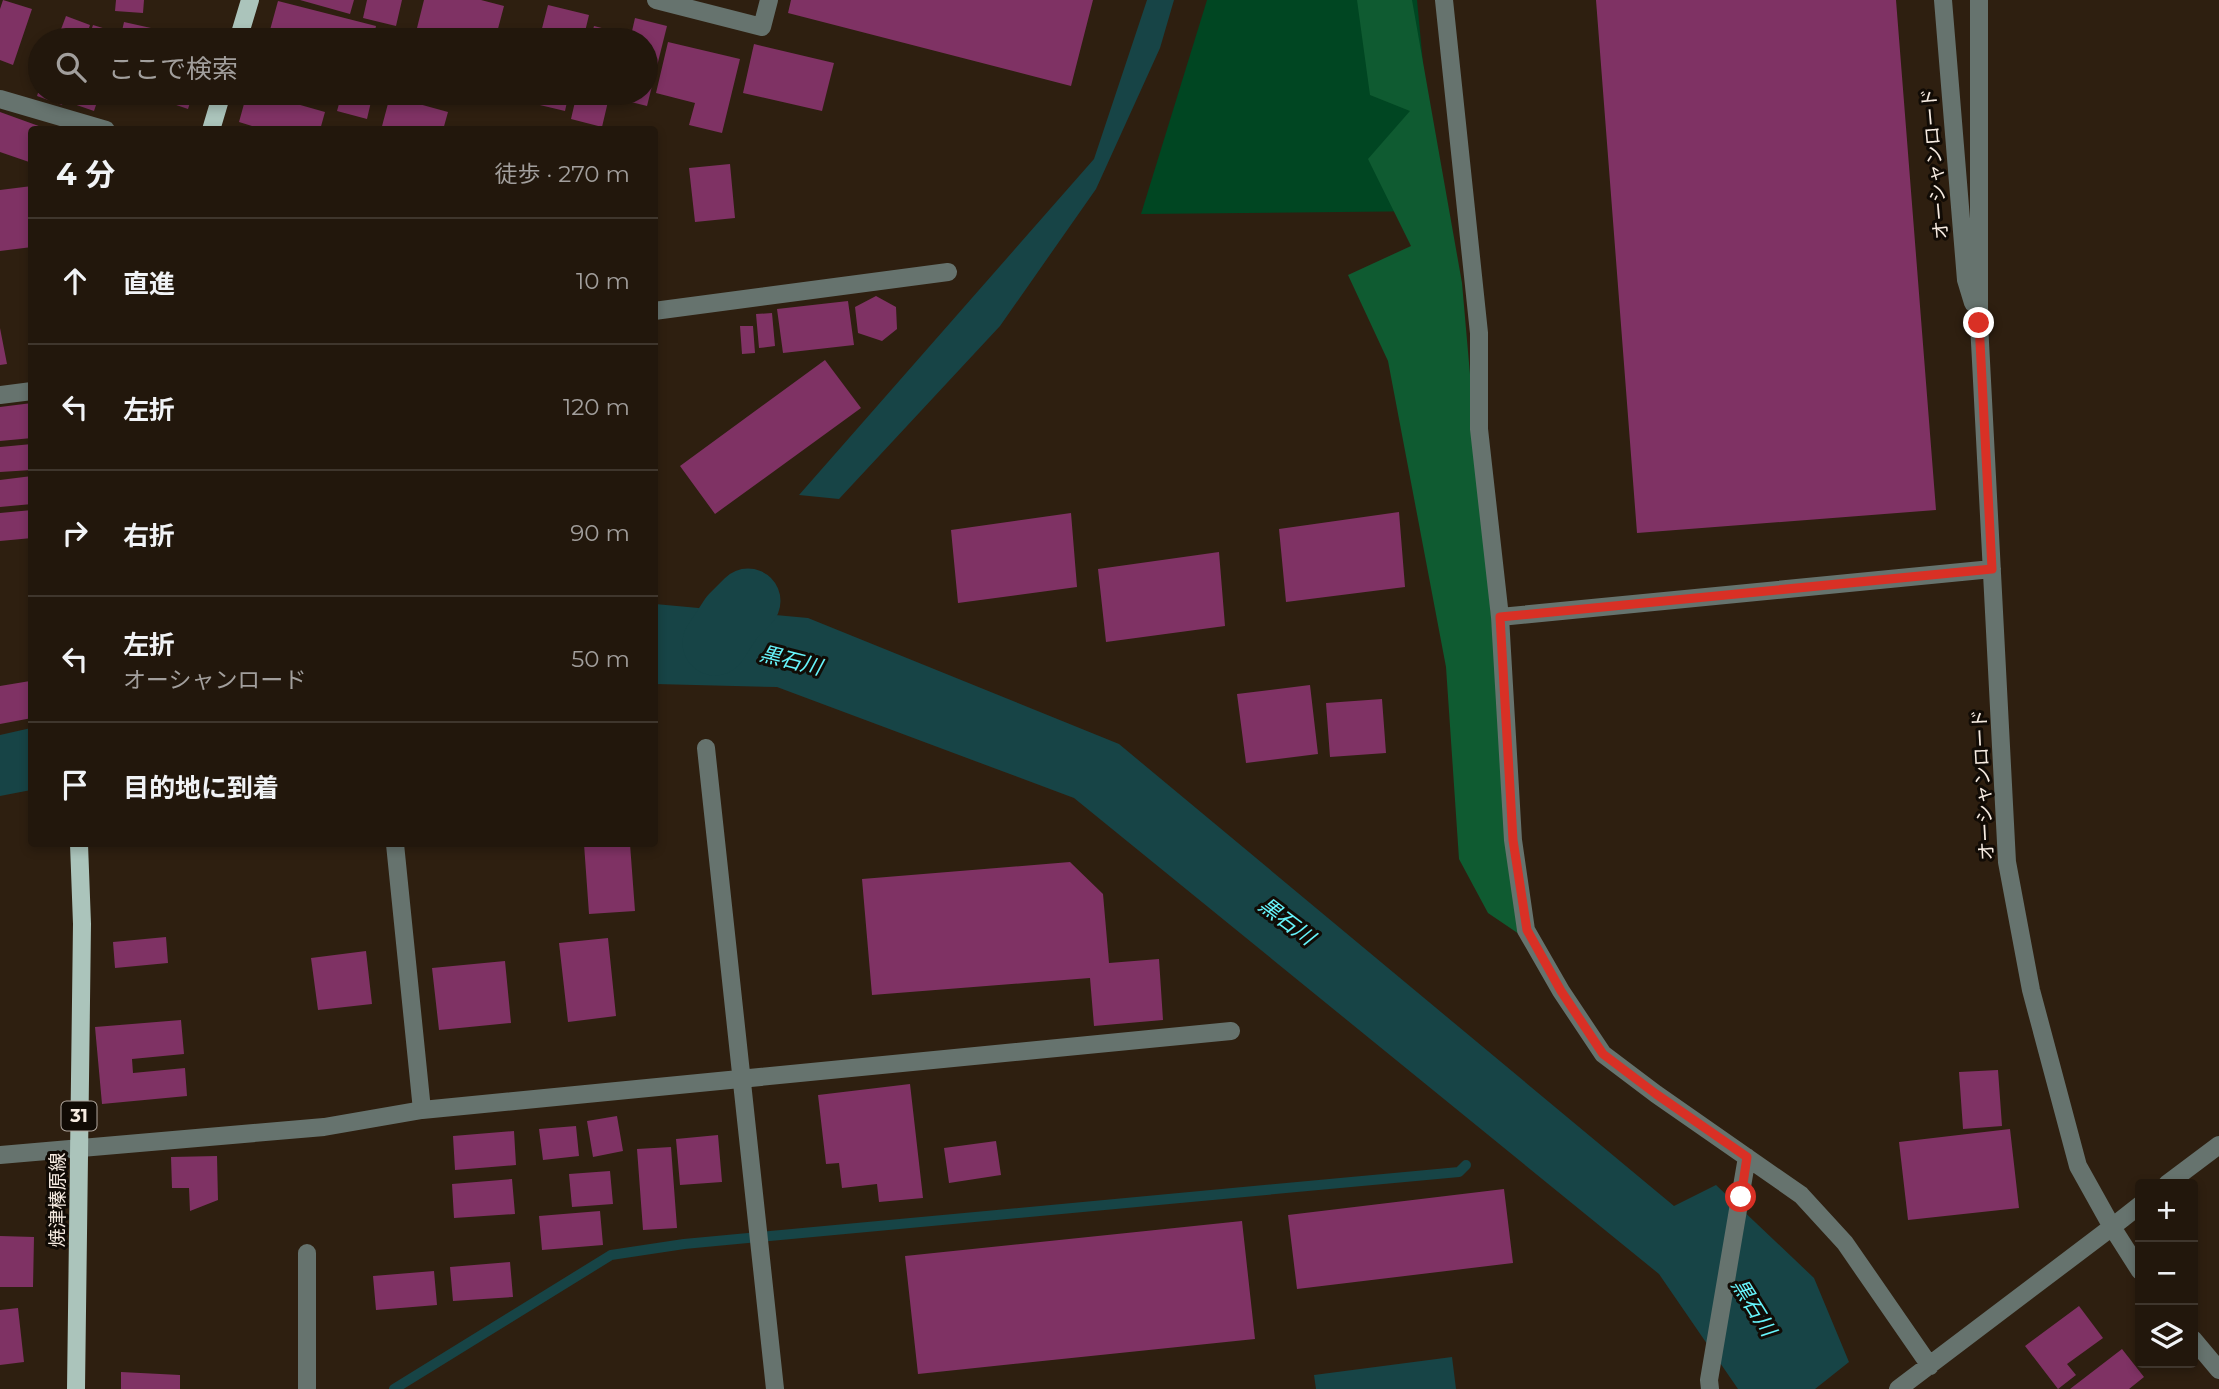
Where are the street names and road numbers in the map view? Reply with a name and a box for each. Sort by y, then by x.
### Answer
street label: オーシャンロード [1917,87,1953,241]
street label: オーシャンロード [1968,709,1998,861]
road number: 31 [62,1101,96,1130]
street label: 焼津榛原線 [46,1152,69,1248]

